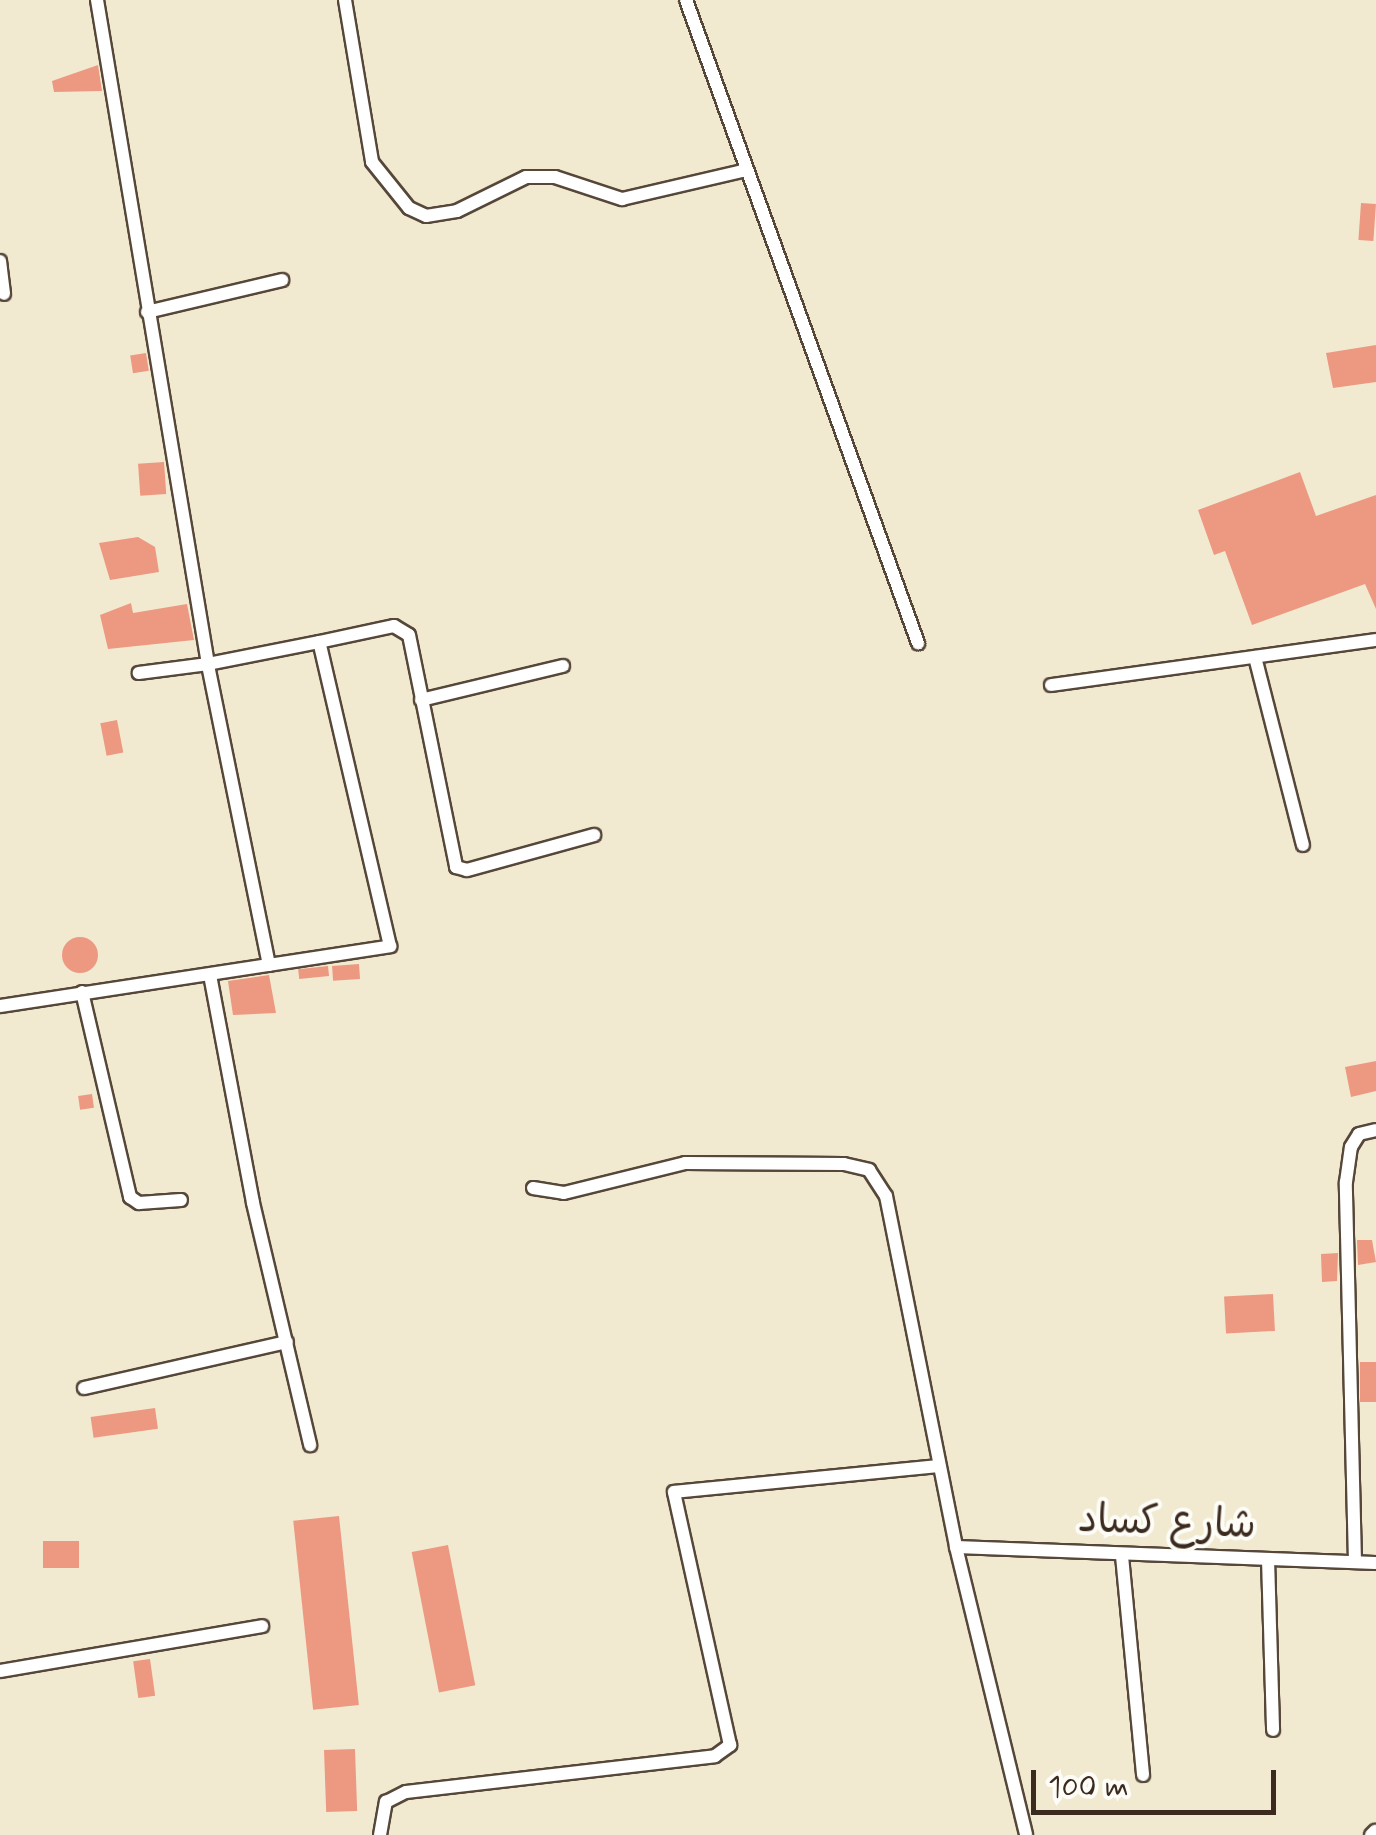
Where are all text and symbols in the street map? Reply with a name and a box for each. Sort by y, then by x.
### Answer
street label: شارع كساد [1077,1496,1257,1550]
scale bar [1036,1750,1281,1812]
text: 100 m [1048,1768,1129,1807]

